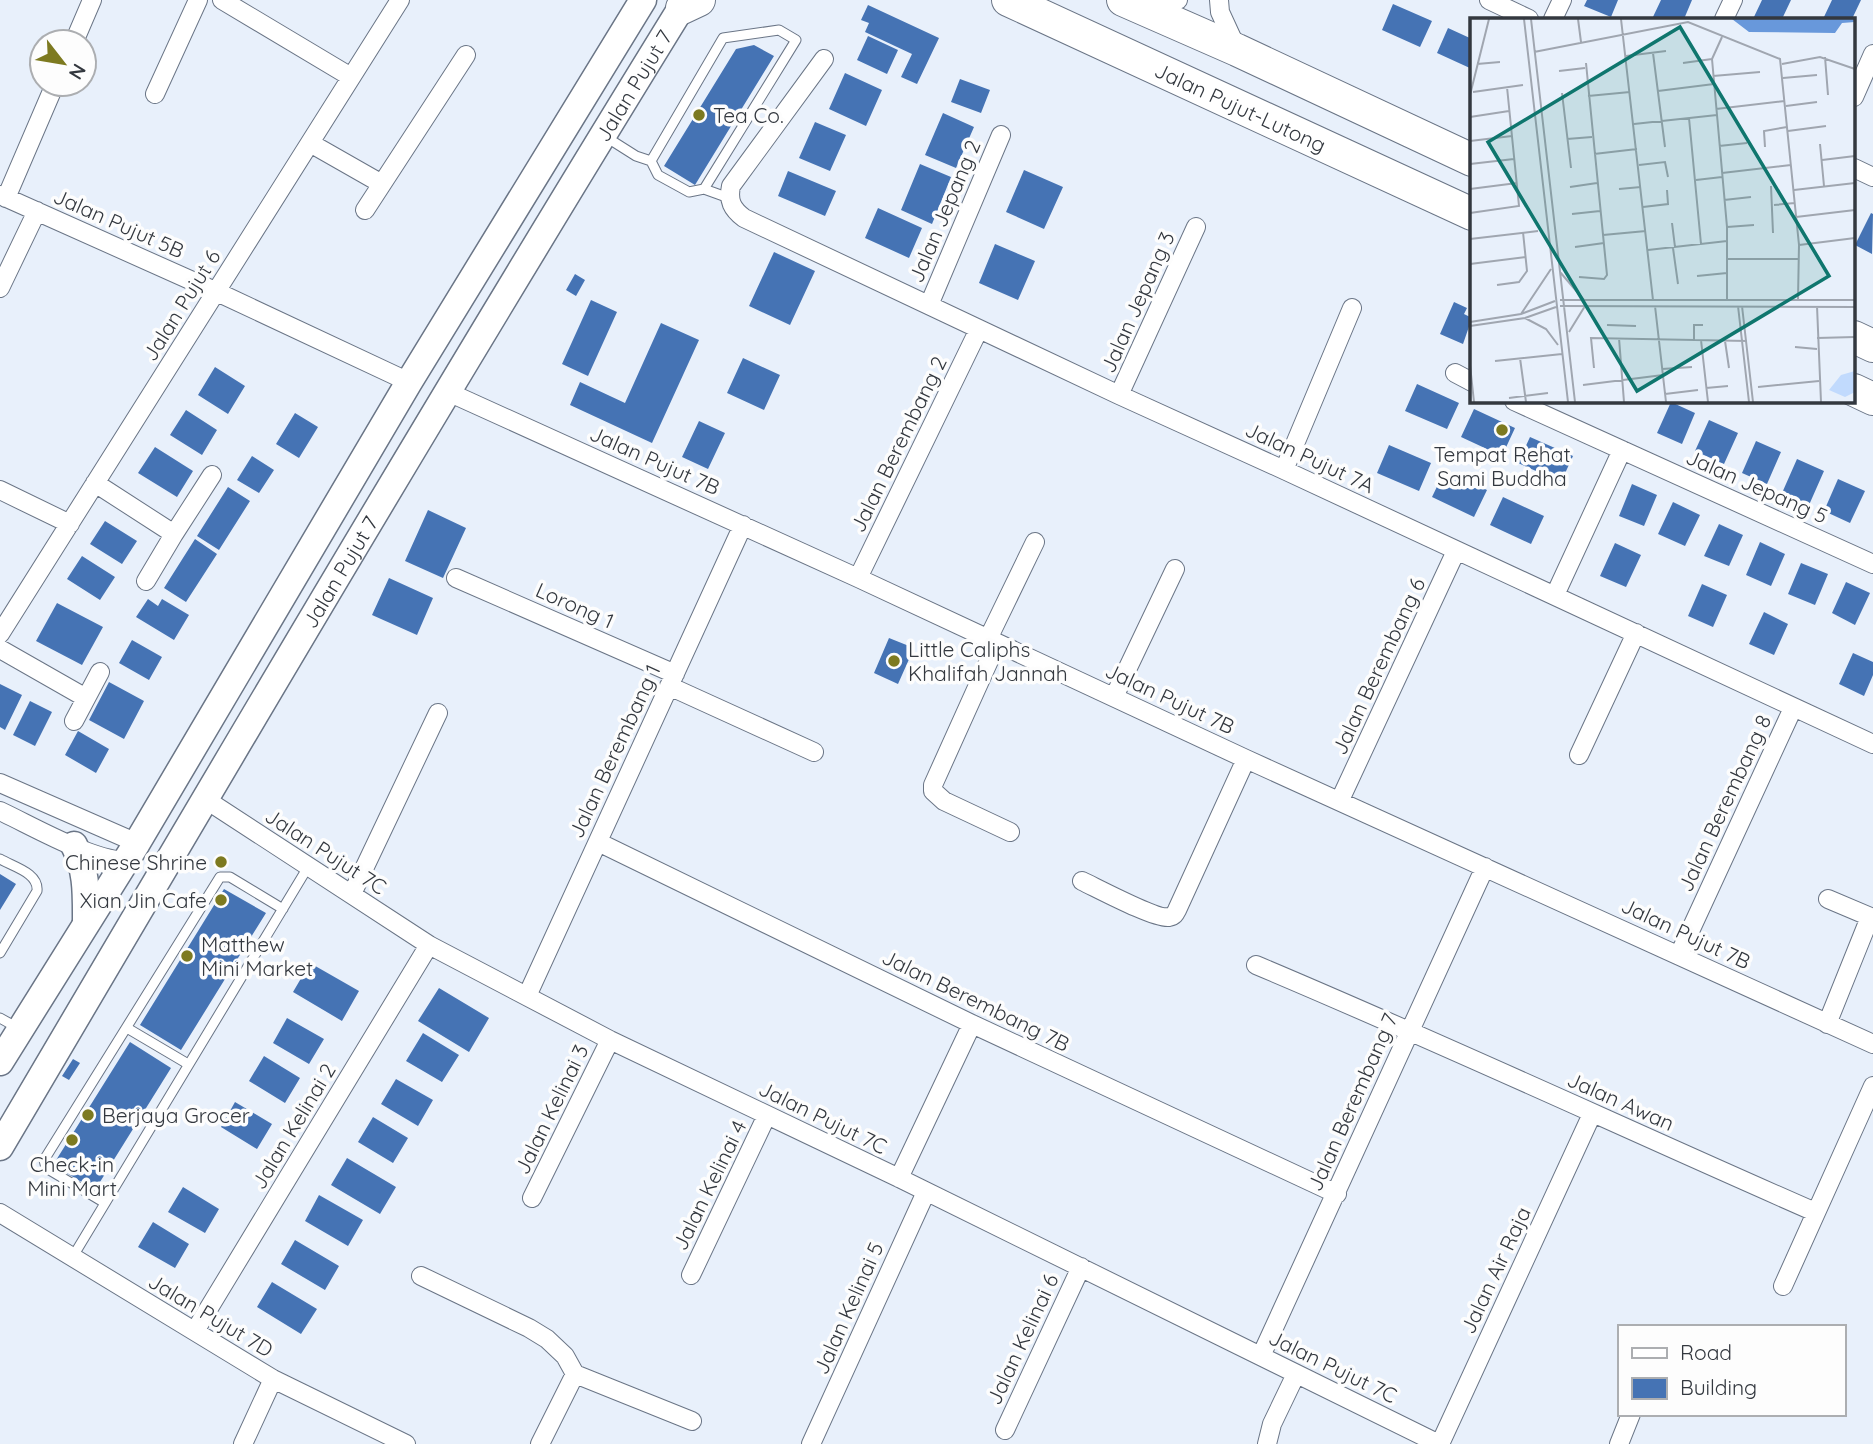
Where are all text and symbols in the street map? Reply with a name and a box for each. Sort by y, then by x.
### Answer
inset map [1470,18,1856,402]
street label: Jalan Pujut 7 [589,25,677,146]
north arrow [28,28,98,98]
street label: Jalan Pujut-Lutong [1151,57,1330,158]
text: N [64,60,91,84]
place label: Tea Co. [713,102,784,128]
marker: Tea Co. [691,107,707,123]
street label: Jalan Jepang 2 [902,136,986,286]
street label: Jalan Pujut 5B [50,183,188,263]
street label: Jalan Jepang 3 [1094,228,1180,376]
street label: Jalan Pujut 6 [137,245,225,365]
street label: Jalan Berembang 2 [844,352,952,536]
street label: Jalan Pujut 7A [1241,416,1379,498]
street label: Jalan Pujut 7B [586,420,724,500]
marker: Tempat Rehat Sami Buddha [1494,422,1510,438]
place label: Tempat Rehat Sami Buddha [1433,441,1571,491]
street label: Jalan Jepang 5 [1682,443,1832,529]
street label: Jalan Pujut 7 [296,511,383,633]
street label: Jalan Berembang 6 [1326,573,1430,759]
street label: Lorong 1 [532,576,618,634]
place label: Little Caliphs Khalifah Jannah [908,636,1068,686]
marker: Little Caliphs Khalifah Jannah [886,653,902,669]
street label: Jalan Pujut 7B [1101,657,1239,739]
street label: Jalan Berembang 1 [562,660,666,842]
street label: Jalan Berembang 8 [1672,710,1776,896]
street label: Jalan Pujut 7C [261,802,392,900]
place label: Chinese Shrine [65,849,207,875]
marker: Chinese Shrine [213,854,229,870]
place label: Xian Jin Cafe [80,887,207,913]
marker: Xian Jin Cafe [213,892,229,908]
street label: Jalan Pujut 7B [1617,892,1755,974]
place label: Matthew Mini Market [201,931,313,981]
street label: Jalan Berembang 7B [878,943,1074,1057]
marker: Matthew Mini Market [179,948,195,964]
street label: Jalan Berembang 7 [1301,1009,1403,1195]
street label: Jalan Kelinai 3 [508,1040,594,1178]
street label: Jalan Kelinai 2 [245,1059,341,1193]
street label: Jalan Awan [1563,1066,1679,1136]
street label: Jalan Pujut 7C [755,1075,891,1159]
place label: Berjaya Grocer [102,1102,250,1128]
marker: Berjaya Grocer [80,1107,96,1123]
street label: Jalan Kelinai 4 [666,1116,752,1254]
marker: Check-in Mini Mart [64,1132,80,1148]
place label: Check-in Mini Mart [27,1151,117,1201]
street label: Jalan Air Raja [1454,1202,1536,1338]
street label: Jalan Kelinai 5 [807,1238,889,1378]
street label: Jalan Pujut 7D [144,1268,278,1362]
street label: Jalan Kelinai 6 [980,1269,1064,1409]
street label: Jalan Pujut 7C [1265,1324,1401,1408]
legend [1618,1325,1845,1416]
text: Road [1680,1339,1732,1365]
text: Building [1680,1374,1757,1400]

